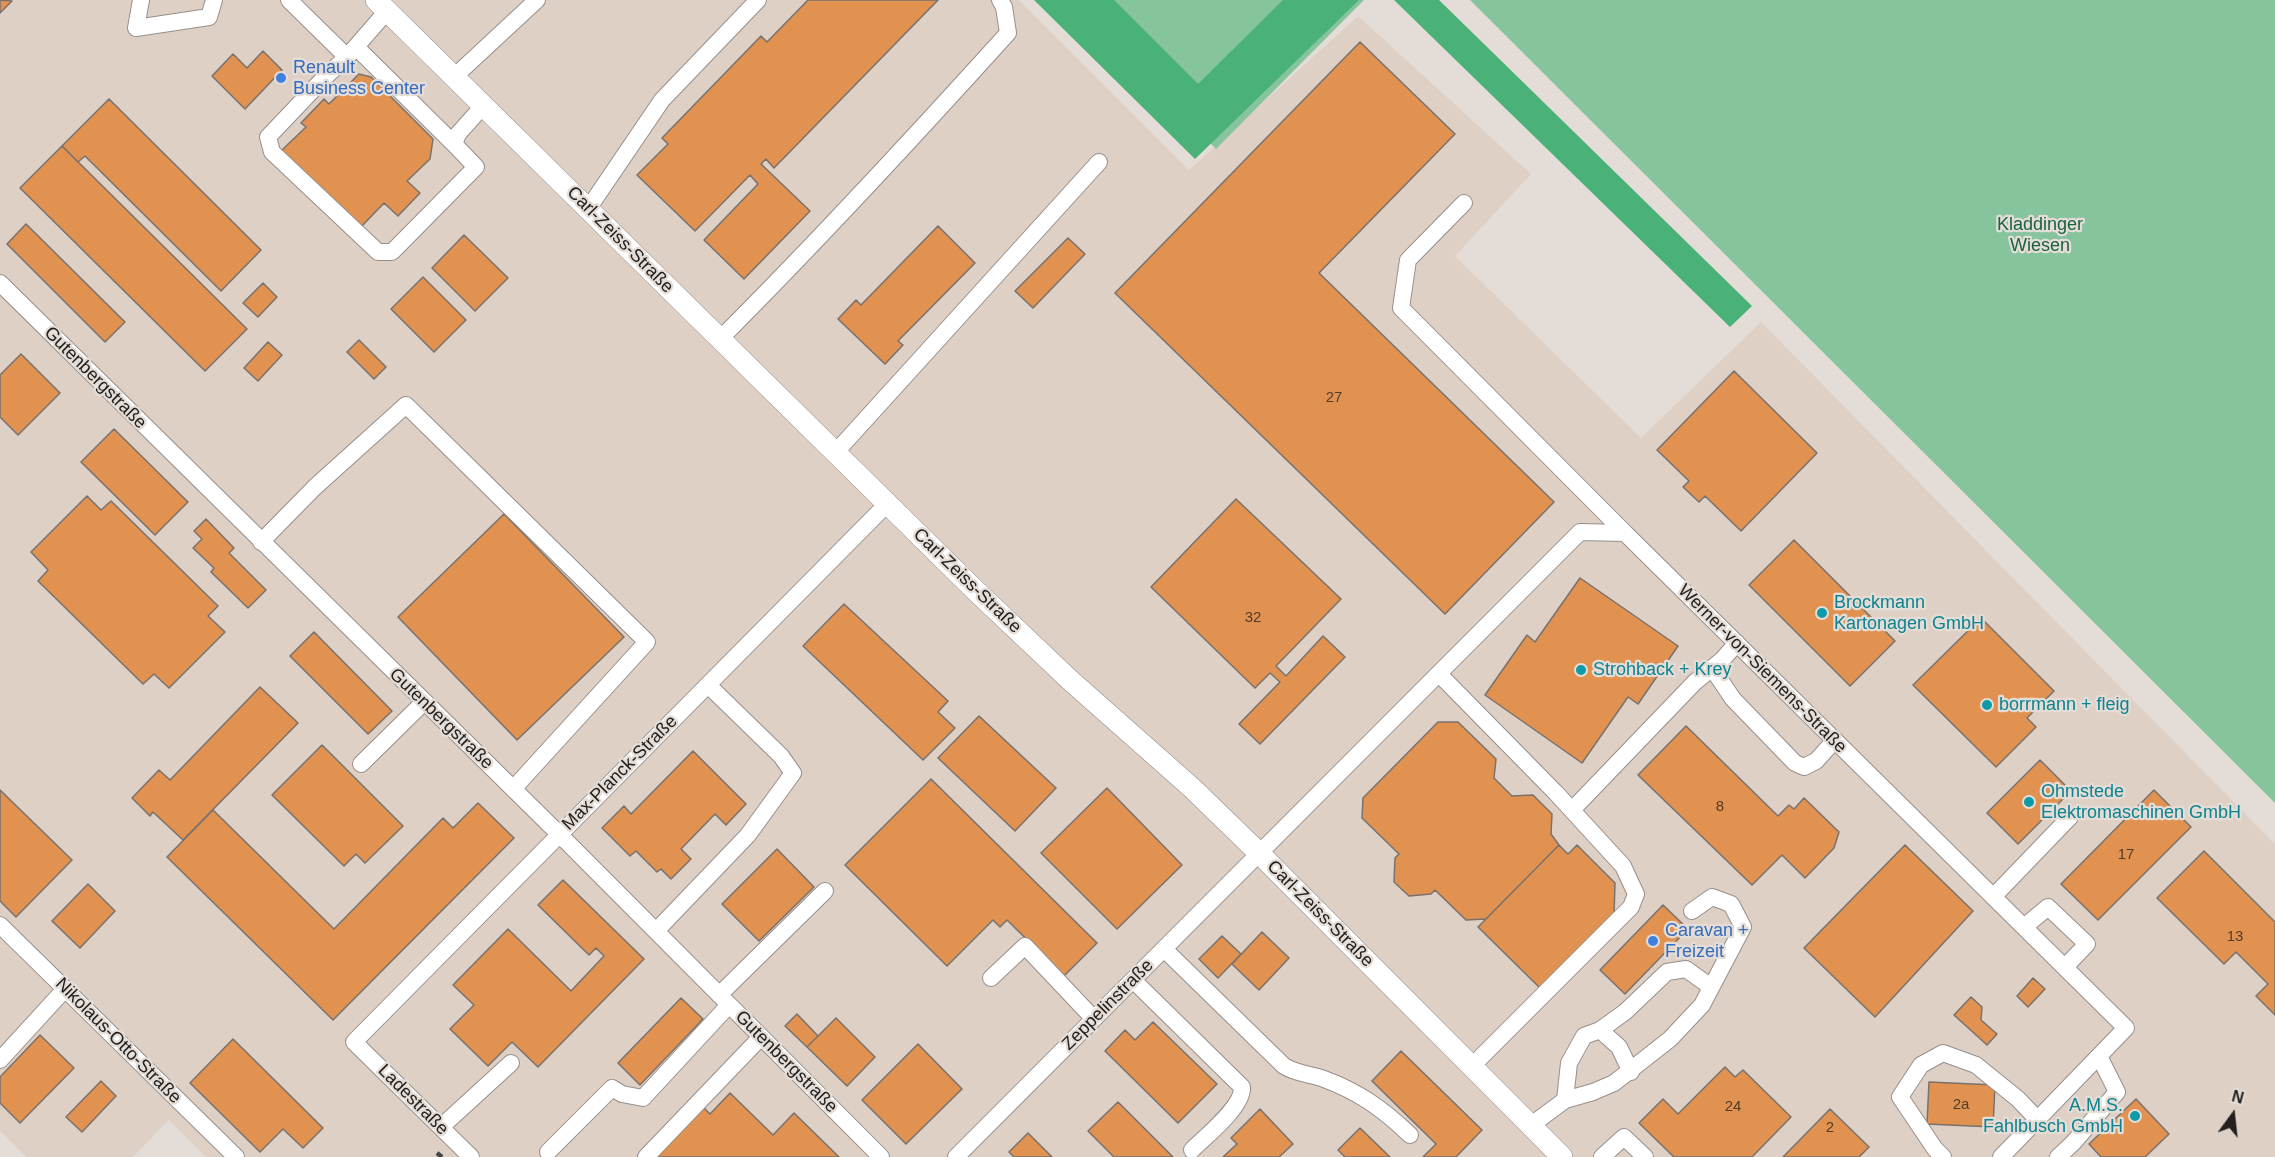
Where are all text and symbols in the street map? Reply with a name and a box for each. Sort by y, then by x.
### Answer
place label: Renault Business Center [293,57,425,100]
marker: Renault Business Center [274,71,288,85]
street label: Carl-Zeiss-Straße [562,182,678,298]
park label: Kladdinger Wiesen [1997,214,2083,256]
street label: Gutenbergstraße [39,322,151,434]
house number: 27 [1326,389,1342,407]
street label: Carl-Zeiss-Straße [908,524,1026,638]
street label: Werner-von-Siemens-Straße [1673,580,1851,758]
place label: Brockmann Kartonagen GmbH [1834,592,1984,634]
marker: Brockmann Kartonagen GmbH [1815,606,1829,620]
house number: 32 [1245,609,1261,627]
place label: Strohback + Krey [1593,659,1732,681]
marker: Strohback + Krey [1574,663,1588,677]
street label: Gutenbergstraße [385,664,497,774]
place label: borrmann + fleig [1999,694,2130,716]
marker: borrmann + fleig [1980,698,1994,712]
street label: Max-Planck-Straße [558,711,682,835]
place label: Ohmstede Elektromaschinen GmbH [2041,781,2241,824]
marker: Ohmstede Elektromaschinen GmbH [2022,795,2036,809]
house number: 8 [1716,798,1724,816]
house number: 17 [2118,846,2134,864]
street label: Carl-Zeiss-Straße [1262,856,1378,972]
place label: Caravan + Freizeit [1665,920,1749,962]
house number: 13 [2227,928,2243,946]
marker: Caravan + Freizeit [1646,934,1660,948]
street label: Zeppelinstraße [1058,955,1158,1055]
street label: Nikolaus-Otto-Straße [51,974,185,1108]
street label: Gutenbergstraße [730,1006,842,1118]
street label: Ladestraße [373,1060,453,1140]
north arrow [2203,1085,2263,1145]
text: N [2230,1087,2246,1107]
place label: A.M.S. Fahlbusch GmbH [1983,1095,2123,1138]
house number: 2a [1953,1096,1969,1114]
house number: 24 [1725,1098,1741,1116]
marker: A.M.S. Fahlbusch GmbH [2128,1109,2142,1123]
house number: 2 [1826,1119,1834,1137]

